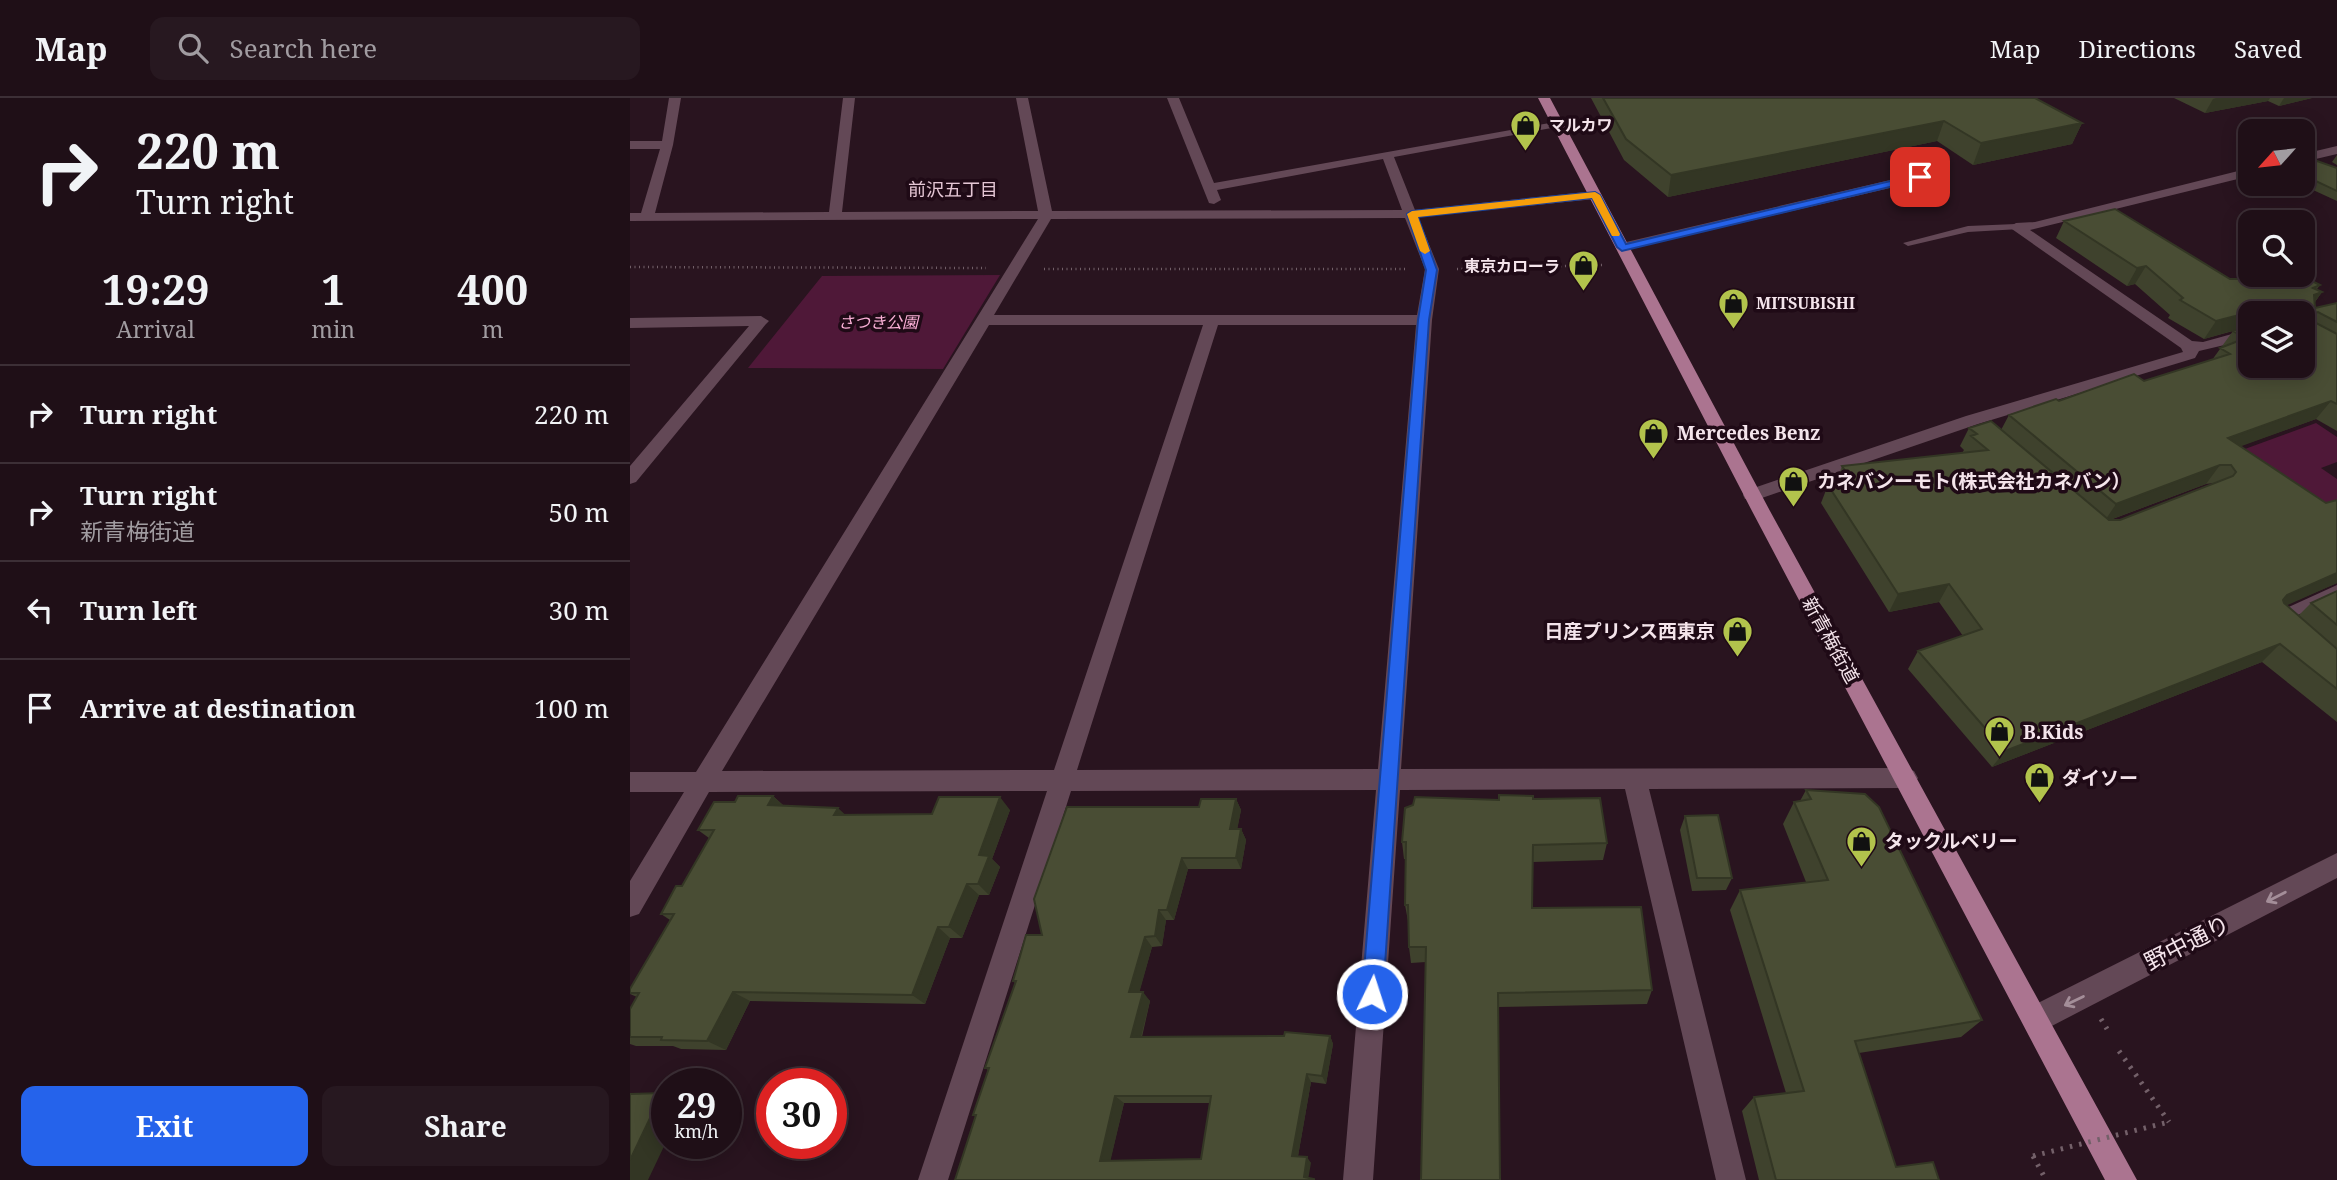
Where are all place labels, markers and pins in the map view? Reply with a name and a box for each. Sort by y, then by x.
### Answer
shop icon: マルカワ [1509,108,1543,152]
place label: マルカワ [1549,114,1613,136]
pin [1890,147,1950,207]
shop icon: 東京カローラ [1566,249,1600,293]
place label: 東京カローラ [1464,255,1560,277]
shop icon: MITSUBISHI [1716,286,1750,330]
place label: MITSUBISHI [1756,292,1855,314]
shop icon: Mercedes Benz [1637,416,1671,460]
place label: Mercedes Benz [1677,420,1820,446]
shop icon: カネバンーモト(株式会社カネバン） [1777,464,1811,508]
place label: カネバンーモト(株式会社カネバン） [1817,468,2131,494]
shop icon: 日産プリンス西東京 [1721,614,1755,658]
place label: 日産プリンス西東京 [1544,618,1715,644]
shop icon: B.Kids [1983,715,2017,759]
place label: B.Kids [2023,719,2083,745]
shop icon: ダイソー [2022,761,2056,805]
place label: ダイソー [2062,765,2138,791]
shop icon: タックルベリー [1845,824,1879,868]
place label: タックルベリー [1885,828,2017,854]

